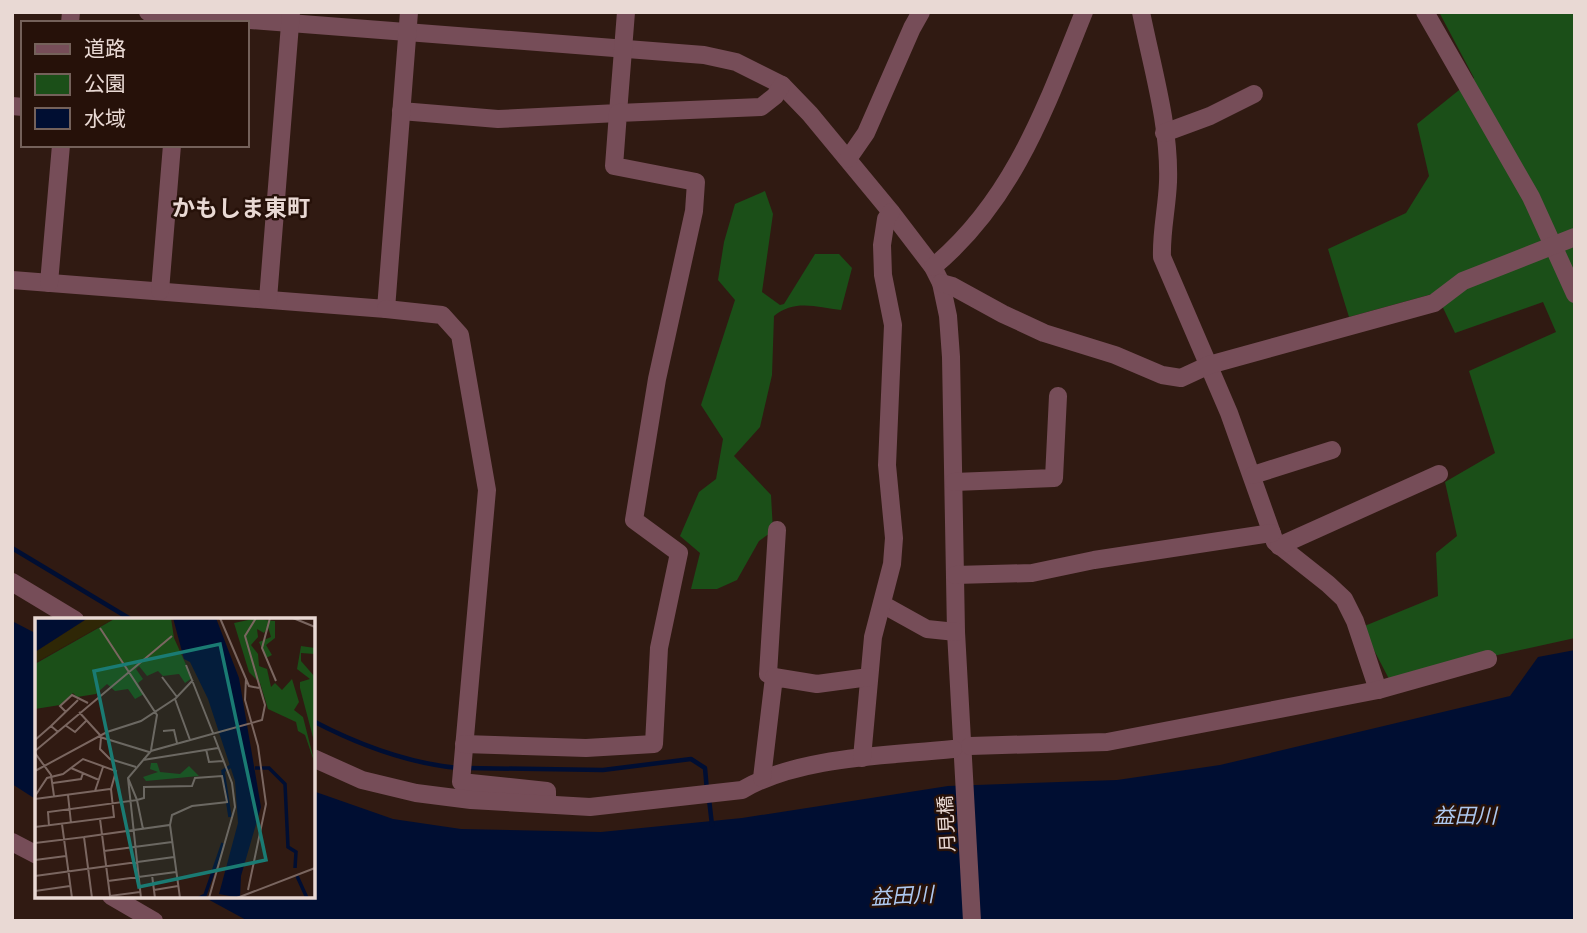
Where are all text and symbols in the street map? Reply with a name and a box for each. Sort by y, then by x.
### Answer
legend [21,21,248,147]
text: 道路 [84,34,126,62]
text: 公園 [84,69,126,97]
text: 水域 [84,104,126,132]
district label: かもしま東町 [172,191,310,223]
inset map [35,618,315,898]
street label: 月見橋 [932,795,960,853]
water label: 益田川 [1434,801,1498,829]
water label: 益田川 [870,879,936,911]

